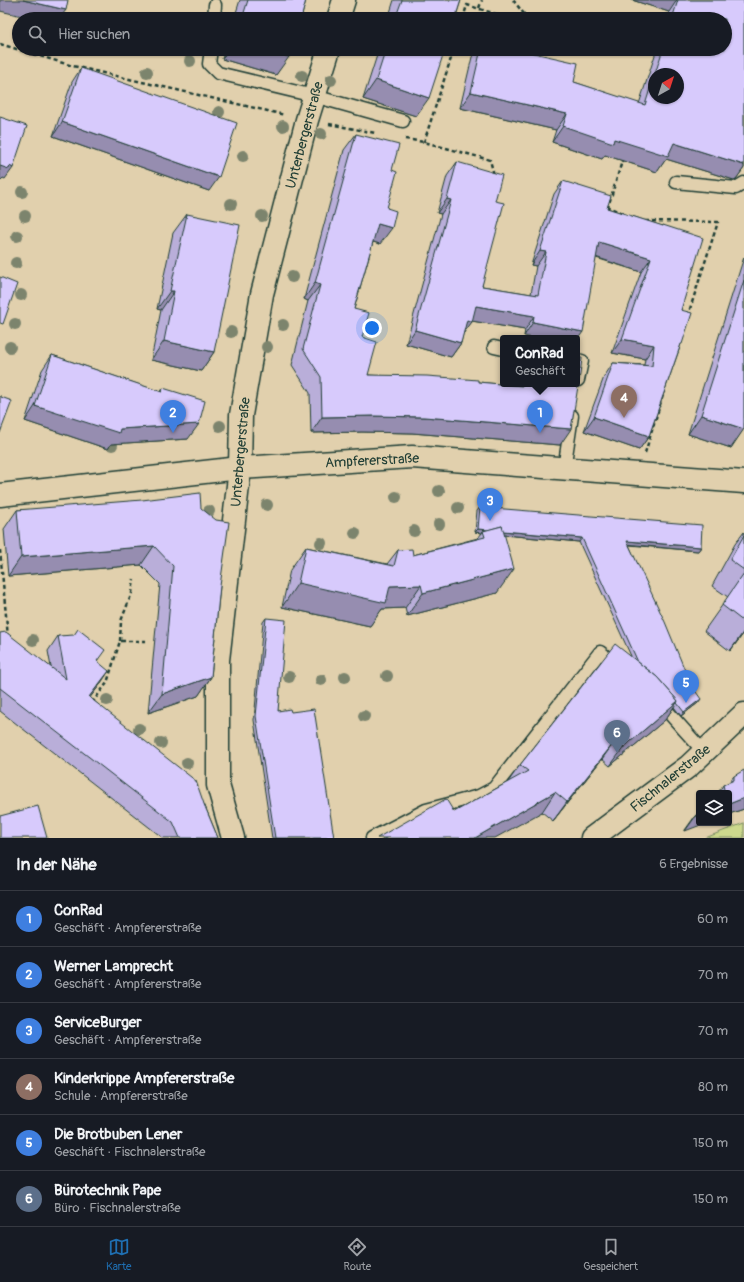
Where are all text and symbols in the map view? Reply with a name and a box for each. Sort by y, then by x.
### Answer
search box [12,12,732,56]
icon: search [26,23,48,45]
text: Hier suchen [58,25,130,44]
north arrow [648,68,684,104]
street label: Unterbergerstraße [282,80,327,191]
your location [362,318,382,338]
popup [500,335,580,387]
text: ConRad [515,344,564,363]
text: Geschäft [515,363,565,379]
pin: 4 [611,385,637,418]
street label: Unterbergerstraße [227,396,254,508]
pin: 2 [160,400,186,433]
pin: 1 [527,400,553,433]
street label: Ampfererstraße [325,450,420,471]
pin: 3 [477,488,503,521]
pin: 5 [673,670,699,703]
pin: 6 [604,720,630,753]
street label: Fischnalerstraße [627,741,714,816]
map controls [696,790,732,826]
button: layers [696,790,732,826]
text: In der Nähe [16,854,97,875]
text: 6 Ergebnisse [659,856,728,872]
text: ConRad [54,901,103,920]
text: 1 [26,911,32,927]
text: 60 m [697,911,728,927]
text: Geschäft · Ampfererstraße [54,920,202,936]
text: Werner Lamprecht [54,957,173,976]
text: 2 [25,967,33,983]
text: 70 m [698,967,728,983]
text: Geschäft · Ampfererstraße [54,976,202,992]
text: ServiceBurger [54,1013,142,1032]
text: 3 [25,1023,33,1039]
text: 70 m [698,1023,728,1039]
text: Geschäft · Ampfererstraße [54,1032,202,1048]
text: Kinderkrippe Ampfererstraße [54,1069,234,1088]
text: 4 [25,1079,33,1095]
text: 80 m [698,1079,728,1095]
text: Schule · Ampfererstraße [54,1088,188,1104]
text: Die Brotbuben Lener [54,1125,182,1144]
text: 5 [25,1135,33,1151]
text: 150 m [693,1135,728,1151]
text: Geschäft · Fischnalerstraße [54,1144,206,1160]
text: Bürotechnik Pape [54,1181,161,1200]
text: 6 [25,1191,33,1207]
text: 150 m [693,1191,728,1207]
text: Büro · Fischnalerstraße [54,1200,181,1216]
tab: Karte [106,1236,132,1273]
tab: Route [344,1236,371,1273]
tab: Gespeichert [583,1236,638,1273]

